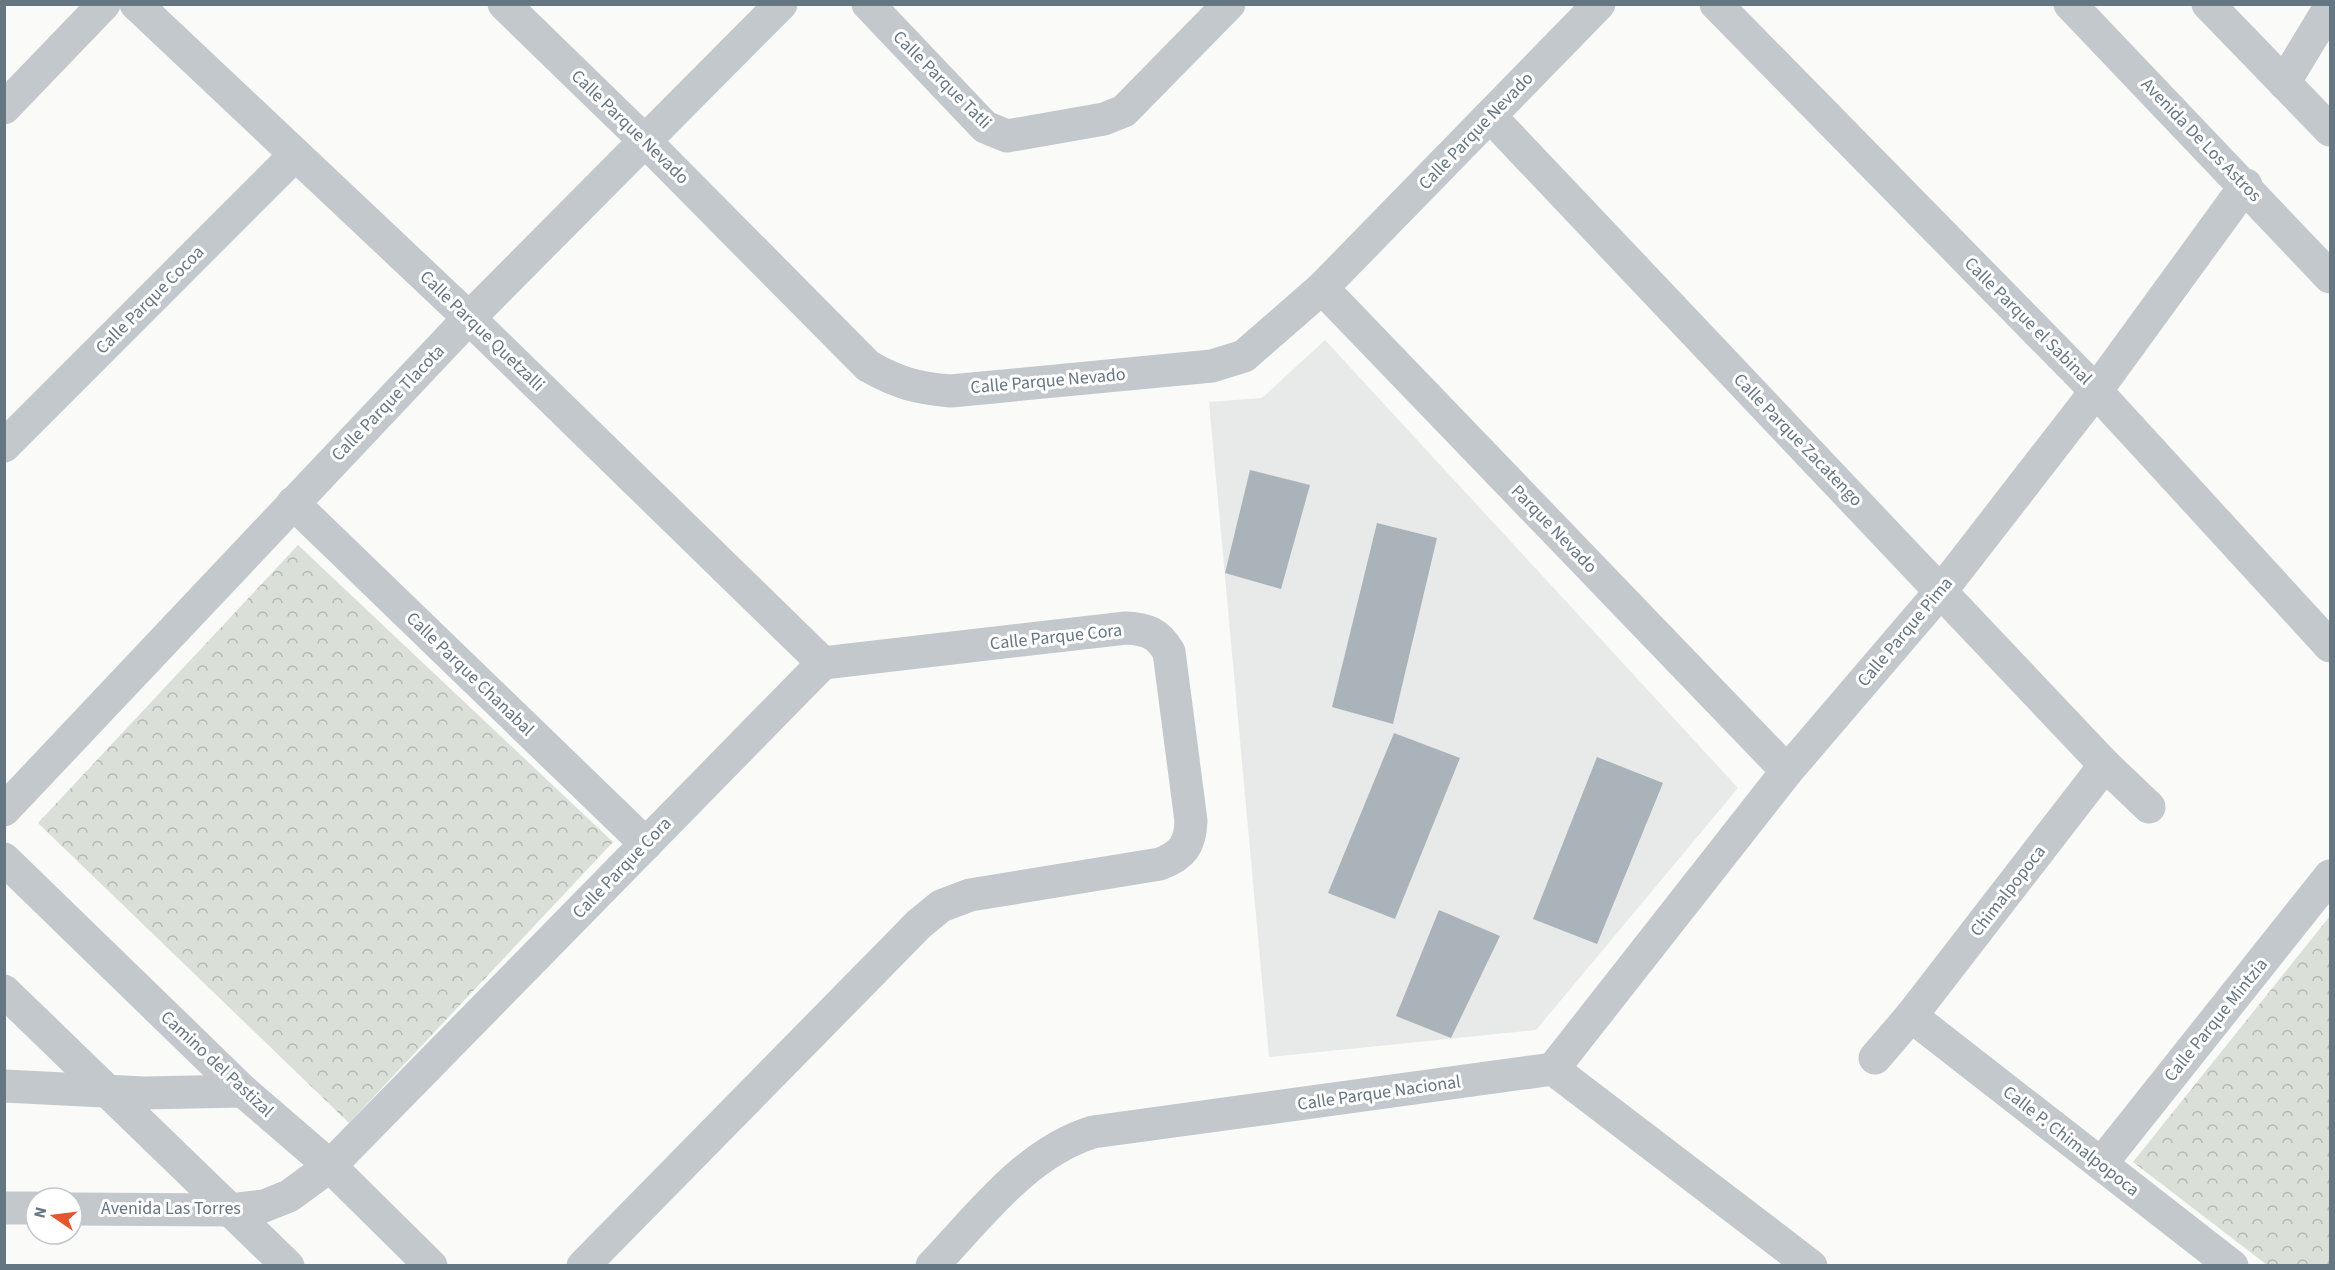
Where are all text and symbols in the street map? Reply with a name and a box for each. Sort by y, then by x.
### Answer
street label: Calle Parque Tatli [887,25,997,135]
street label: Calle Parque Nevado [565,64,695,190]
street label: Calle Parque Nevado [1413,66,1539,196]
street label: Avenida De Los Astros [2135,72,2267,208]
street label: Calle Parque Cocoa [90,240,210,360]
street label: Calle Parque el Sabinal [1958,251,2098,391]
street label: Calle Parque Quetzalli [414,265,550,397]
street label: Calle Parque Tlacota [326,339,450,467]
street label: Calle Parque Nevado [969,362,1127,400]
street label: Calle Parque Zacatengo [1728,368,1868,512]
street label: Parque Nevado [1505,479,1603,579]
street label: Calle Parque Pima [1852,572,1958,692]
street label: Calle Parque Chanabal [400,606,540,742]
street label: Calle Parque Cora [989,618,1123,656]
street label: Calle Parque Cora [567,812,677,924]
street label: Chimalpopoca [1964,840,2052,942]
street label: Calle Parque Mintzia [2158,953,2274,1087]
street label: Camino del Pastizal [155,1005,279,1123]
street label: Calle Parque Nacional [1296,1069,1462,1117]
street label: Calle P. Chimalpopoca [1998,1080,2144,1202]
north arrow [24,1186,84,1246]
street label: Avenida Las Torres [101,1196,241,1221]
text: N [28,1205,52,1220]

